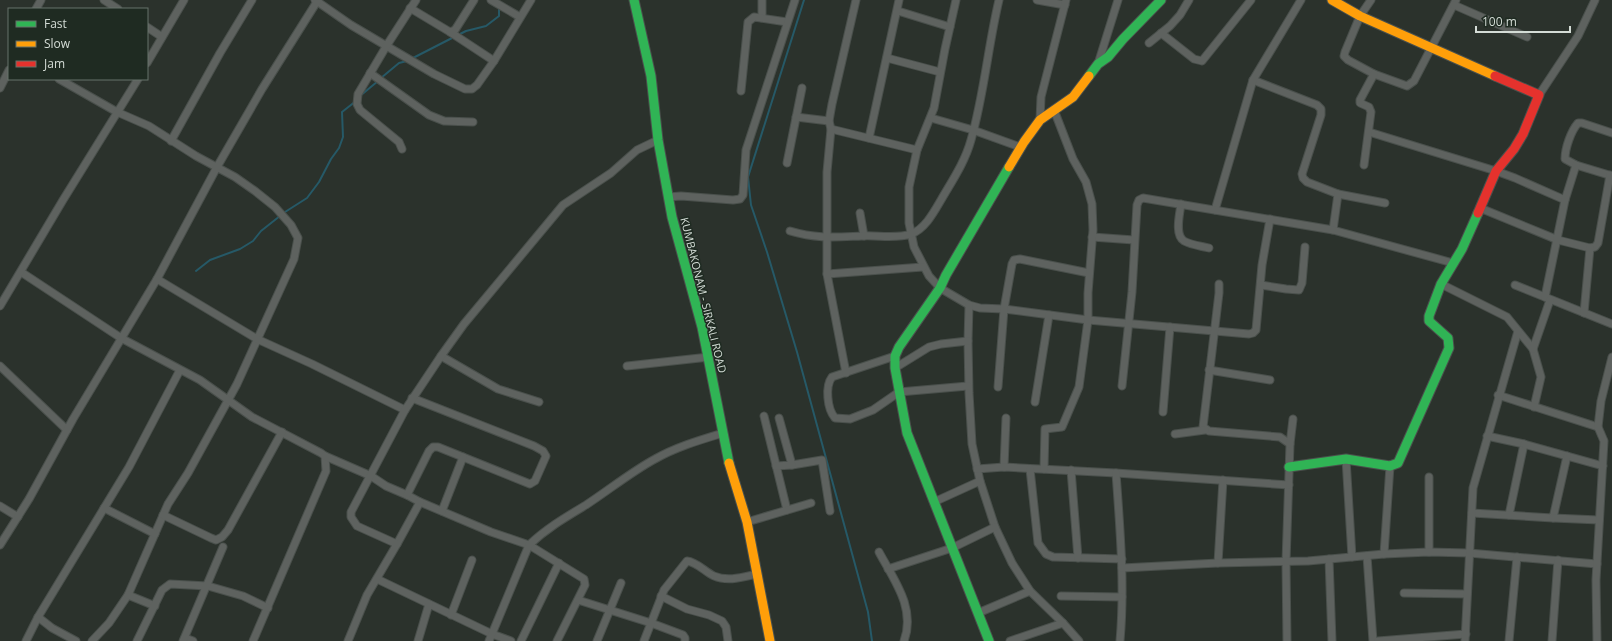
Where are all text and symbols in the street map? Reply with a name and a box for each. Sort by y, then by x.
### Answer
legend [8,8,148,80]
scale bar [1476,8,1570,34]
text: 100 m [1482,13,1517,30]
text: Fast [44,15,67,32]
text: Slow [44,35,71,52]
text: Jam [43,55,65,72]
street label: KUMBAKONAM - SIRKALI ROAD [677,216,731,374]

